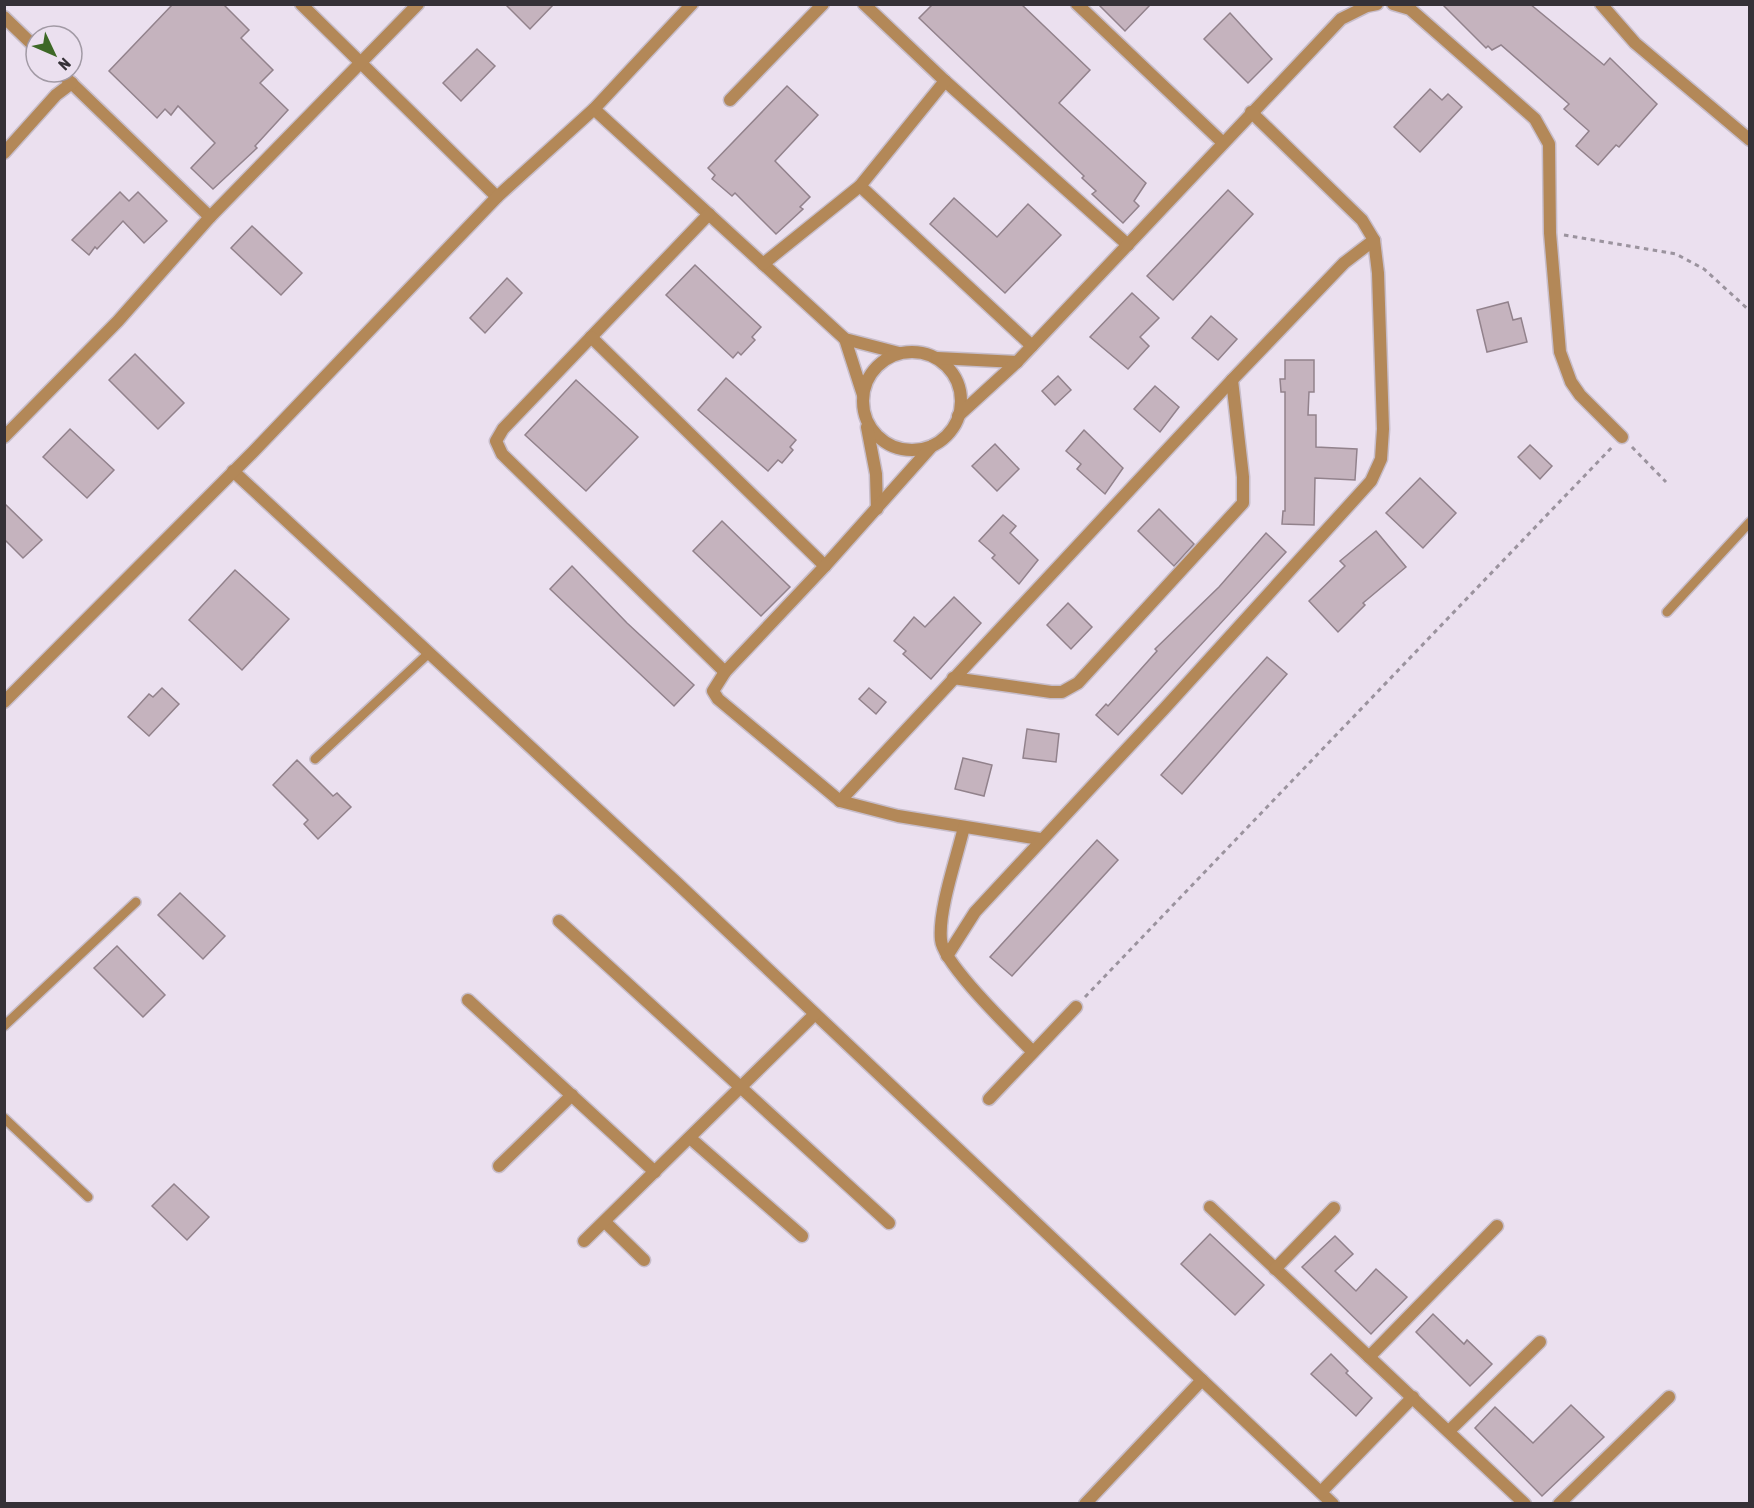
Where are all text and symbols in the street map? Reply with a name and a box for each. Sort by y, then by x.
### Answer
north arrow [24,24,84,84]
text: N [55,55,75,74]

